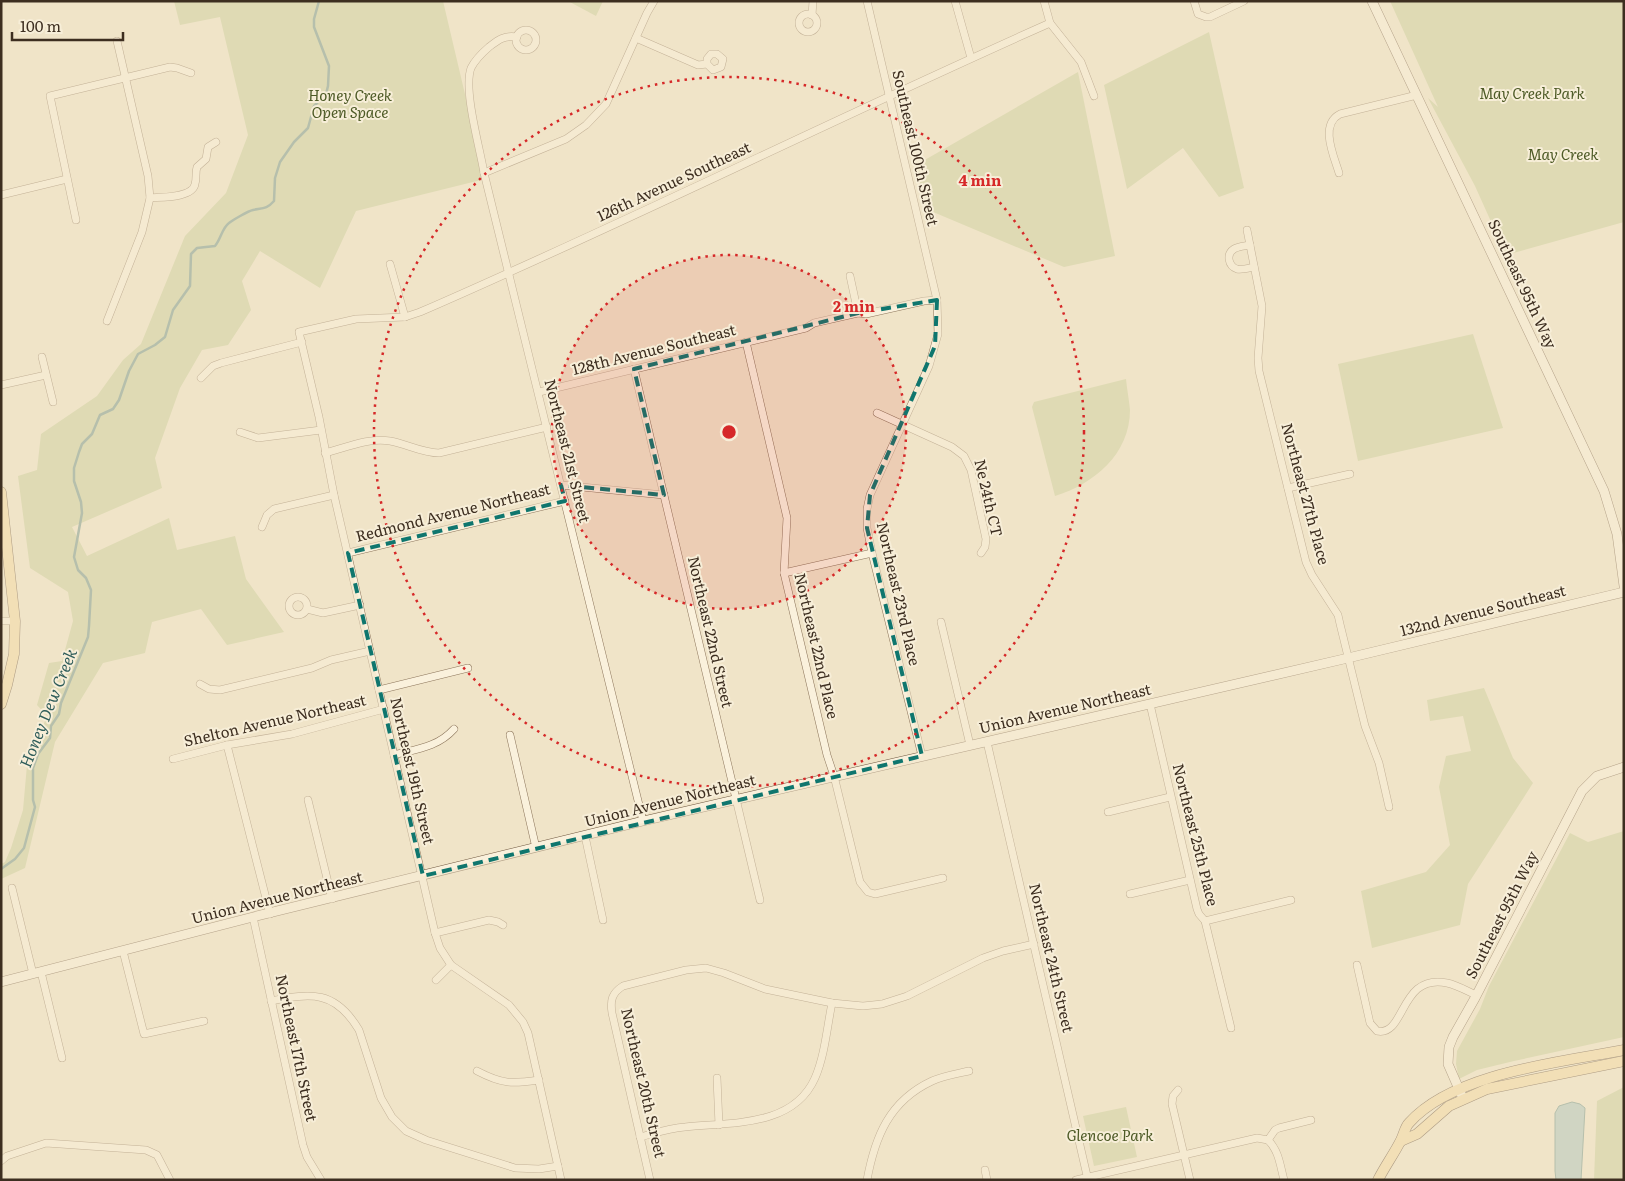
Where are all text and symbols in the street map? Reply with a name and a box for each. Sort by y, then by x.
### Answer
scale bar [12,10,124,42]
text: 100 m [20,14,61,37]
street label: Southeast 100th Street [887,67,946,228]
park label: May Creek Park [1479,81,1585,104]
park label: Honey Creek Open Space [308,83,393,123]
street label: 126th Avenue Southeast [593,135,754,226]
park label: May Creek [1528,142,1599,165]
text: 4 min [959,168,1002,191]
street label: Southeast 95th Way [1483,215,1564,352]
text: 2 min [833,294,876,317]
street label: 128th Avenue Southeast [569,317,738,380]
street label: Northeast 21st Street [539,376,597,525]
street label: Northeast 27th Place [1276,420,1337,567]
centre of rings [720,423,738,441]
street label: Ne 24th CT [969,457,1010,539]
street label: Redmond Avenue Northeast [353,476,552,547]
street label: Northeast 23rd Place [872,519,927,668]
street label: Northeast 22nd Street [683,554,740,710]
street label: Northeast 22nd Place [789,570,846,721]
street label: 132nd Avenue Southeast [1397,578,1568,641]
water label: Honey Dew Creek [12,644,82,771]
street label: Union Avenue Northeast [976,677,1153,739]
street label: Shelton Avenue Northeast [181,687,368,752]
street label: Northeast 19th Street [385,695,442,847]
street label: Northeast 25th Place [1168,761,1225,909]
street label: Union Avenue Northeast [582,767,758,832]
street label: Southeast 95th Way [1459,846,1543,982]
street label: Union Avenue Northeast [189,864,365,929]
street label: Northeast 24th Street [1024,881,1081,1035]
street label: Northeast 17th Street [271,972,324,1123]
street label: Northeast 20th Street [616,1006,673,1160]
park label: Glencoe Park [1067,1123,1154,1146]

